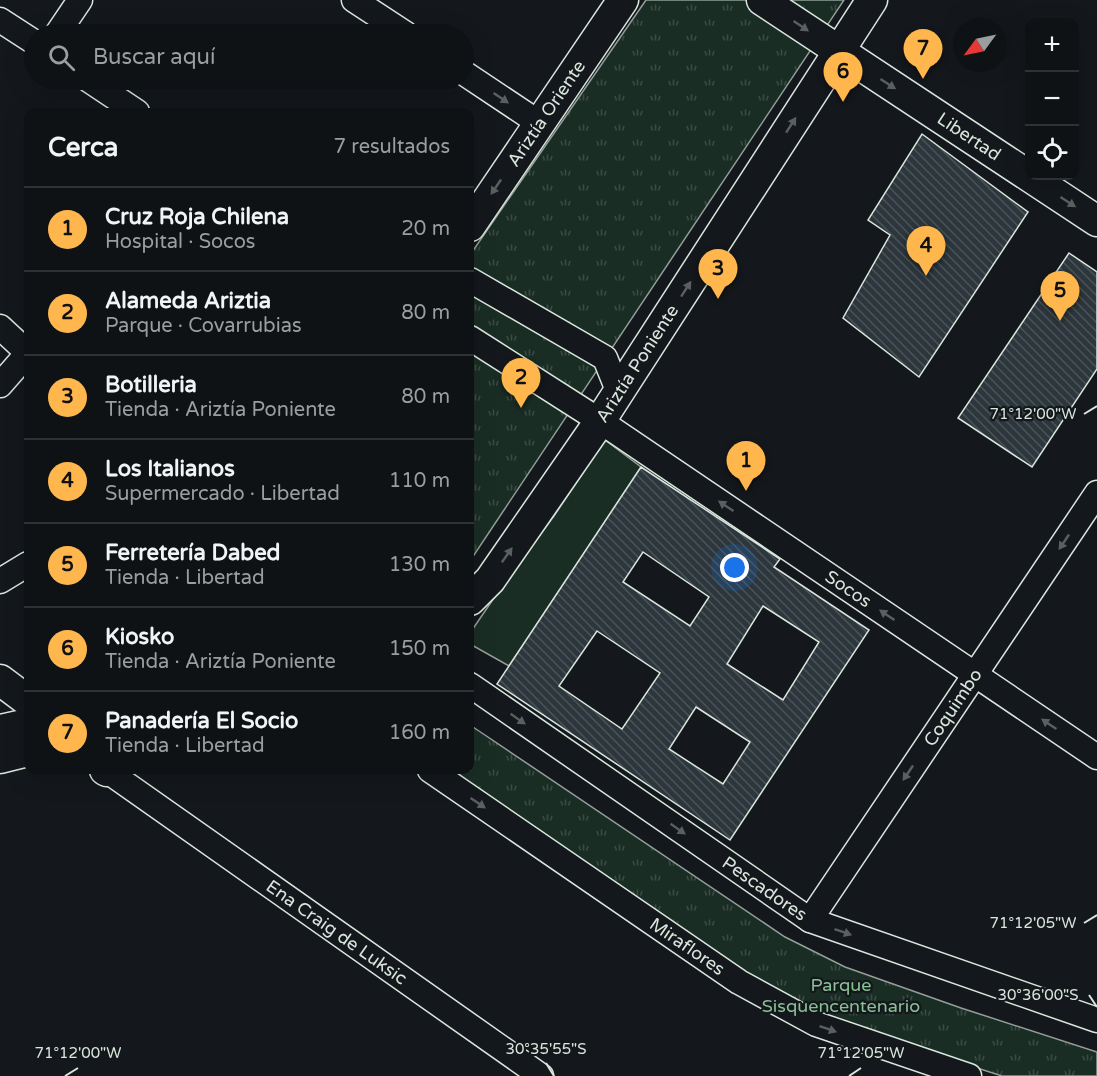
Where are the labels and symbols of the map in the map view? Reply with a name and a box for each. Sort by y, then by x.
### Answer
north arrow [953,18,1007,72]
one-way arrow [792,20,808,32]
pin: 7 [904,29,942,79]
pin: 6 [824,52,862,102]
street label: Ariztía Oriente [502,56,590,171]
one-way arrow [879,78,896,89]
one-way arrow [493,92,509,104]
street label: Libertad [933,108,1005,165]
one-way arrow [786,117,797,133]
one-way arrow [490,179,501,196]
one-way arrow [1060,197,1076,208]
pin: 4 [906,226,946,276]
pin: 3 [698,250,738,299]
pin: 5 [1040,272,1080,321]
one-way arrow [680,281,691,297]
street label: Ariztía Poniente [591,300,683,427]
pin: 2 [502,358,540,408]
text: 71°12'00"W [990,405,1076,423]
pin: 1 [726,442,766,491]
one-way arrow [718,500,734,512]
one-way arrow [1058,533,1070,549]
one-way arrow [501,548,513,564]
your location [720,553,749,582]
street label: Socos [821,565,876,612]
one-way arrow [879,610,895,621]
street label: Coquimbo [919,664,987,751]
one-way arrow [509,713,525,725]
one-way arrow [1041,718,1057,730]
one-way arrow [903,765,914,781]
one-way arrow [470,797,486,808]
one-way arrow [670,823,686,835]
street label: Pescadores [718,852,811,926]
street label: Ena Craig de Luksic [262,875,411,989]
street label: Miraflores [645,913,729,980]
text: 71°12'05"W [990,914,1076,932]
one-way arrow [834,927,852,937]
park label: Parque Sisquencentenario [762,974,920,1017]
text: 30°36'00"S [998,986,1078,1004]
one-way arrow [819,1024,837,1034]
text: 30°35'55"S [506,1040,586,1058]
text: 71°12'00"W [35,1044,121,1062]
text: 71°12'05"W [818,1044,904,1062]

